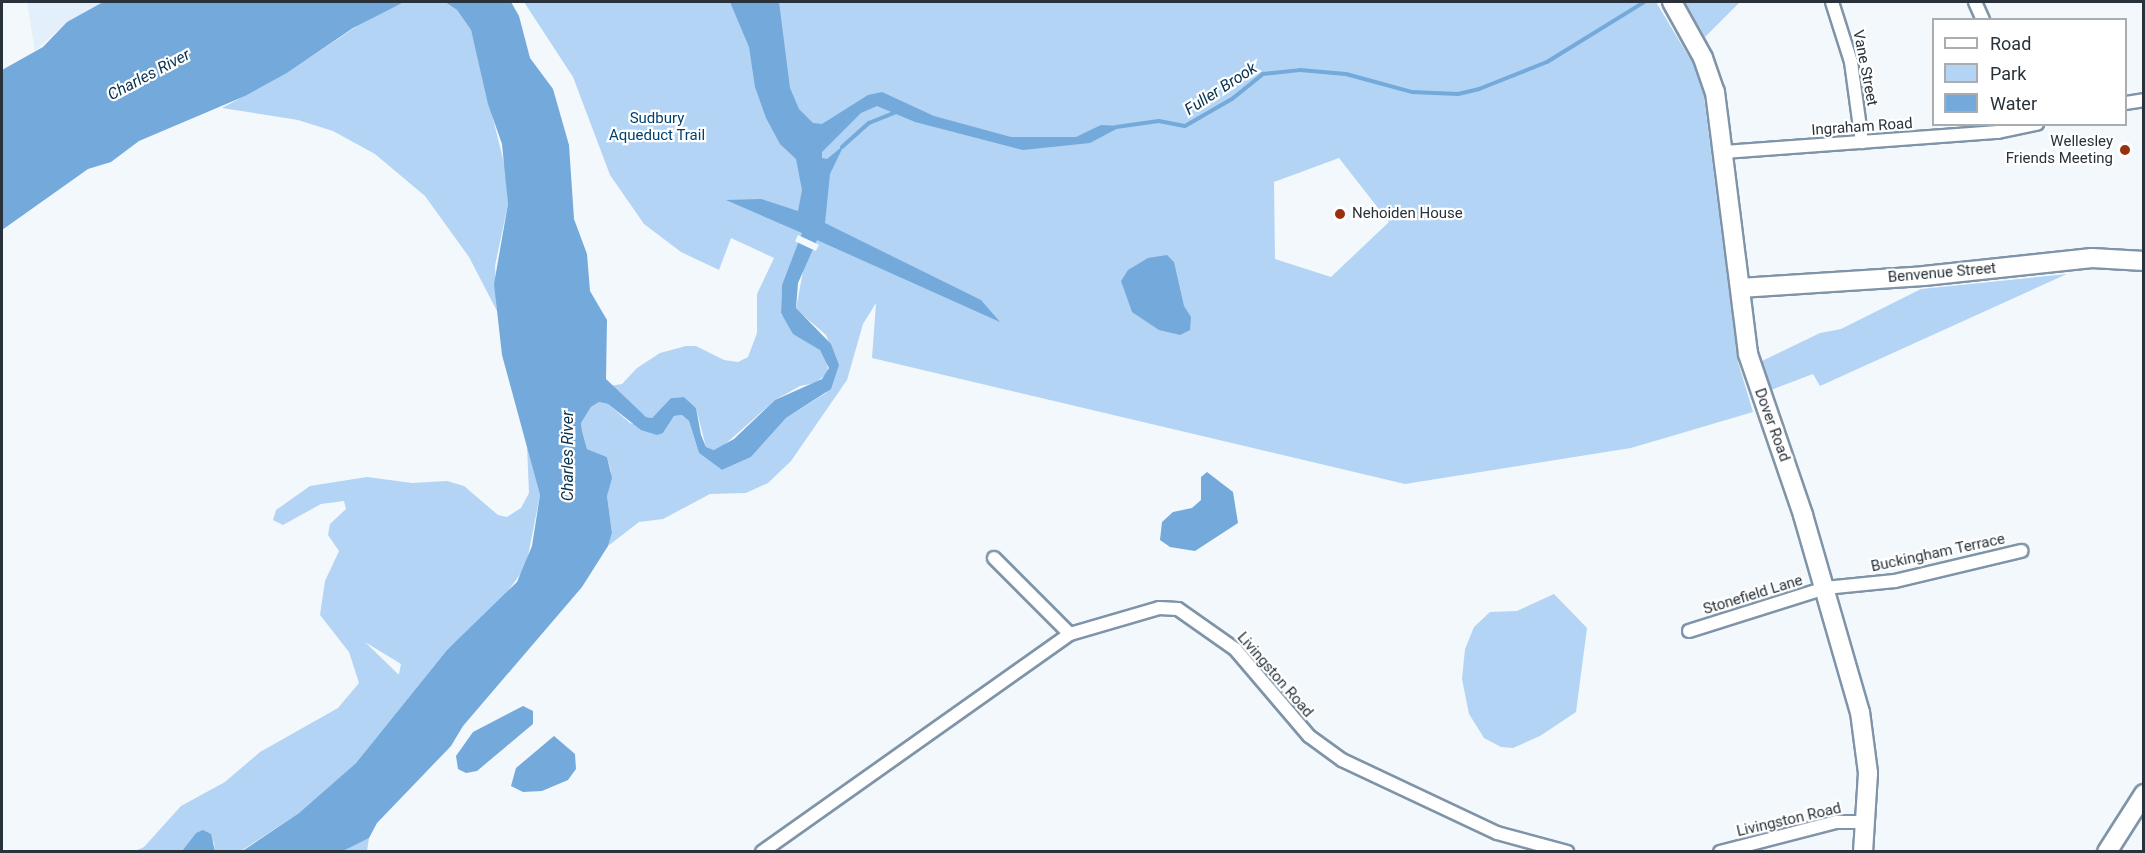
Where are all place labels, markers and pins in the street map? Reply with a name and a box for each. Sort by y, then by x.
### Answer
place label: Wellesley Friends Meeting [2006,132,2113,167]
marker: Wellesley Friends Meeting [2118,143,2132,157]
place label: Nehoiden House [1352,205,1463,223]
marker: Nehoiden House [1333,207,1347,221]

